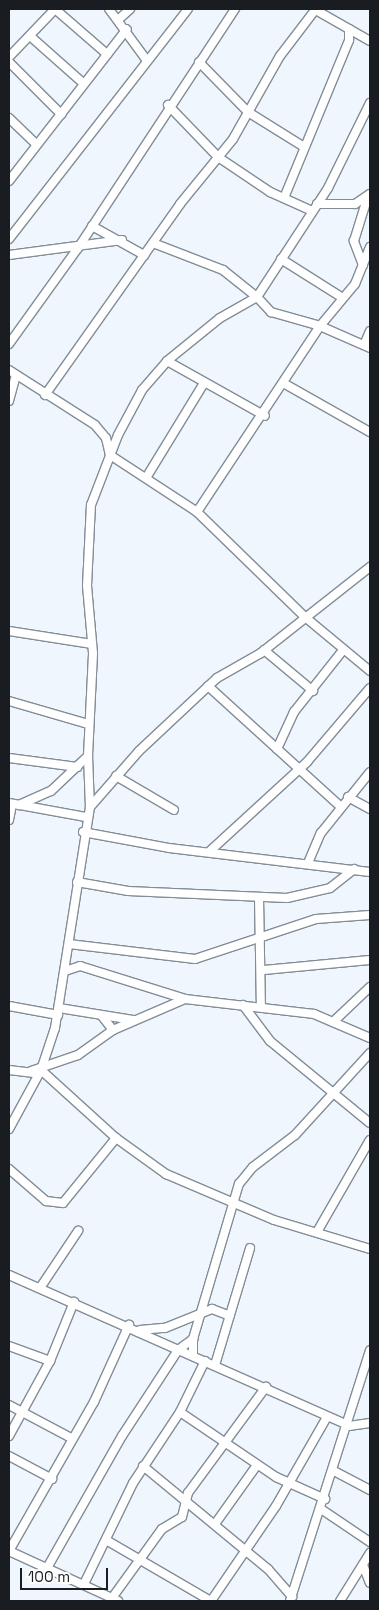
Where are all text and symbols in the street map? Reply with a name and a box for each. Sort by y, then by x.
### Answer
scale bar [22,1558,110,1590]
text: 100 m [28,1567,70,1586]

